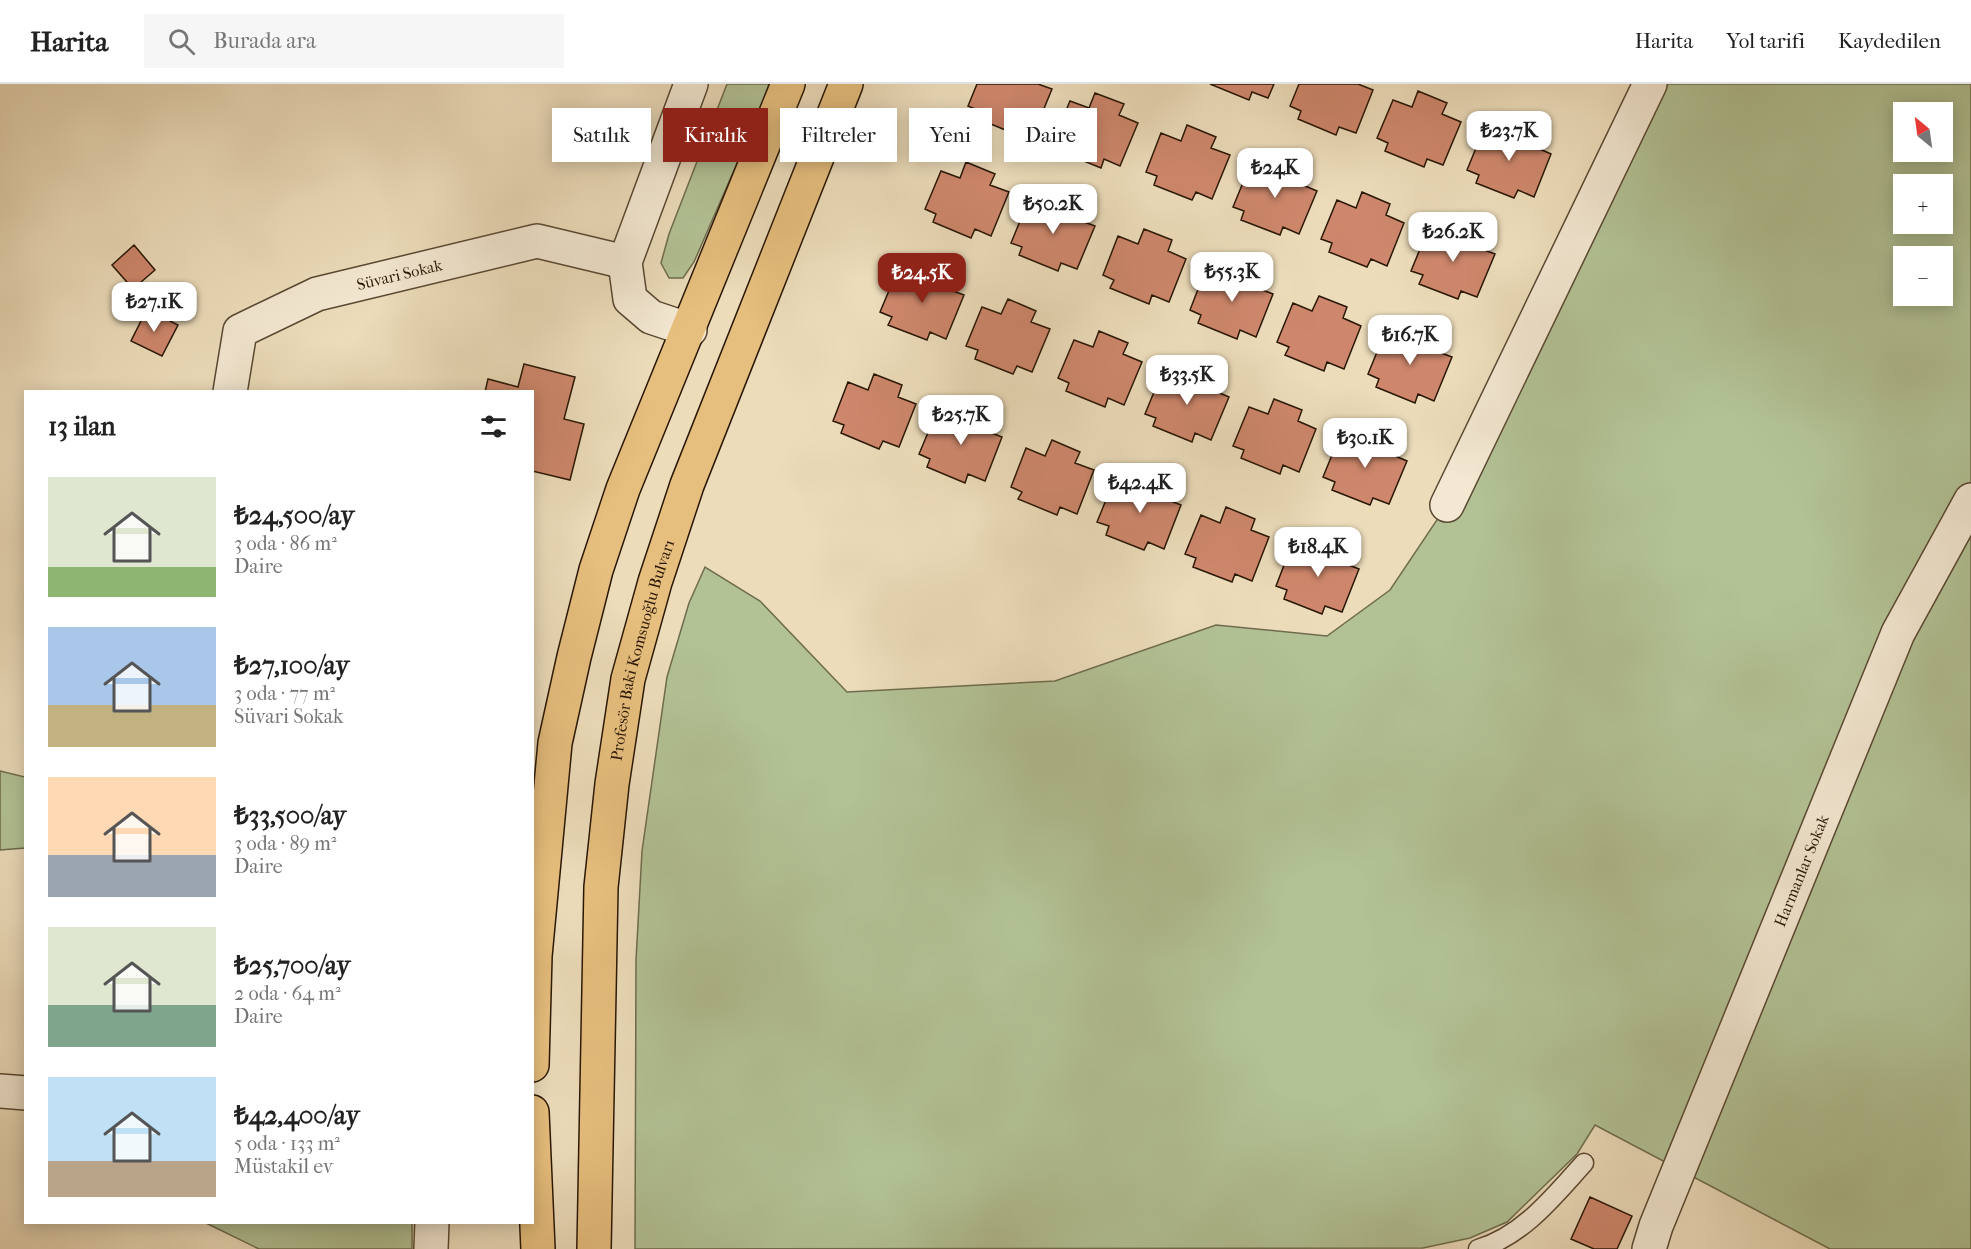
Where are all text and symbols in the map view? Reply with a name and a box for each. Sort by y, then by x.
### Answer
search box [144,14,564,68]
text: Harita [30,25,108,58]
icon: search [165,25,198,58]
text: Burada ara [213,28,316,54]
text: Harita [1635,29,1693,53]
text: Yol tarifi [1726,29,1805,53]
text: Kaydedilen [1838,29,1941,53]
north arrow [1893,102,1953,162]
map controls [1893,102,1953,306]
chip: Satılık [552,108,651,162]
chip: Kiralık [663,108,768,162]
chip: Filtreler [780,108,897,162]
chip: Yeni [909,108,992,162]
chip: Daire [1004,108,1097,162]
pin: ₺23.7K [1460,111,1558,162]
text: ₺23.7K [1481,119,1537,142]
pin: ₺24K [1239,148,1311,199]
text: ₺24K [1251,156,1299,179]
button: + [1893,174,1953,234]
pin: ₺50.2K [1004,184,1102,235]
text: ₺50.2K [1023,192,1083,215]
pin: ₺26.2K [1404,212,1502,263]
text: ₺26.2K [1422,220,1484,243]
button: − [1893,246,1953,306]
pin: ₺55.3K [1183,252,1281,303]
pin: ₺24.5K [873,253,971,304]
street label: Süvari Sokak [355,255,445,294]
text: ₺55.3K [1204,260,1260,283]
text: ₺24.5K [892,261,952,284]
pin: ₺27.1K [105,282,203,333]
text: ₺27.1K [126,290,182,313]
pin: ₺16.7K [1361,315,1459,366]
text: ₺16.7K [1382,323,1438,346]
pin: ₺33.5K [1138,355,1236,406]
text: ₺33.5K [1160,363,1214,386]
pin: ₺25.7K [912,395,1010,446]
text: ₺25.7K [932,403,990,426]
icon: filters [477,410,510,443]
text: 13 ilan [48,411,116,442]
pin: ₺30.1K [1316,418,1414,469]
text: ₺30.1K [1337,426,1393,449]
pin: ₺42.4K [1091,463,1189,514]
text: ₺42.4K [1108,471,1172,494]
text: ₺24,500/ay [234,500,354,531]
icon: home [96,501,168,573]
pin: ₺18.4K [1269,527,1367,578]
text: 3 oda · 86 m² [234,532,337,555]
text: ₺18.4K [1288,535,1348,558]
street label: Profesör Baki Komsuoğlu Bulvarı [607,537,678,762]
text: Daire [234,555,283,578]
text: ₺27,100/ay [234,650,349,681]
icon: home [96,651,168,723]
text: 3 oda · 77 m² [234,682,335,705]
text: Süvari Sokak [234,705,343,728]
text: ₺33,500/ay [234,800,346,831]
icon: home [96,801,168,873]
street label: Harmanlar Sokak [1770,811,1833,929]
text: 3 oda · 89 m² [234,832,336,855]
text: Daire [234,855,283,878]
text: ₺25,700/ay [234,950,350,981]
icon: home [96,951,168,1023]
text: 2 oda · 64 m² [234,982,341,1005]
text: Daire [234,1005,283,1028]
text: ₺42,400/ay [234,1100,360,1131]
icon: home [96,1101,168,1173]
text: 5 oda · 133 m² [234,1132,340,1155]
text: Müstakil ev [234,1155,333,1178]

